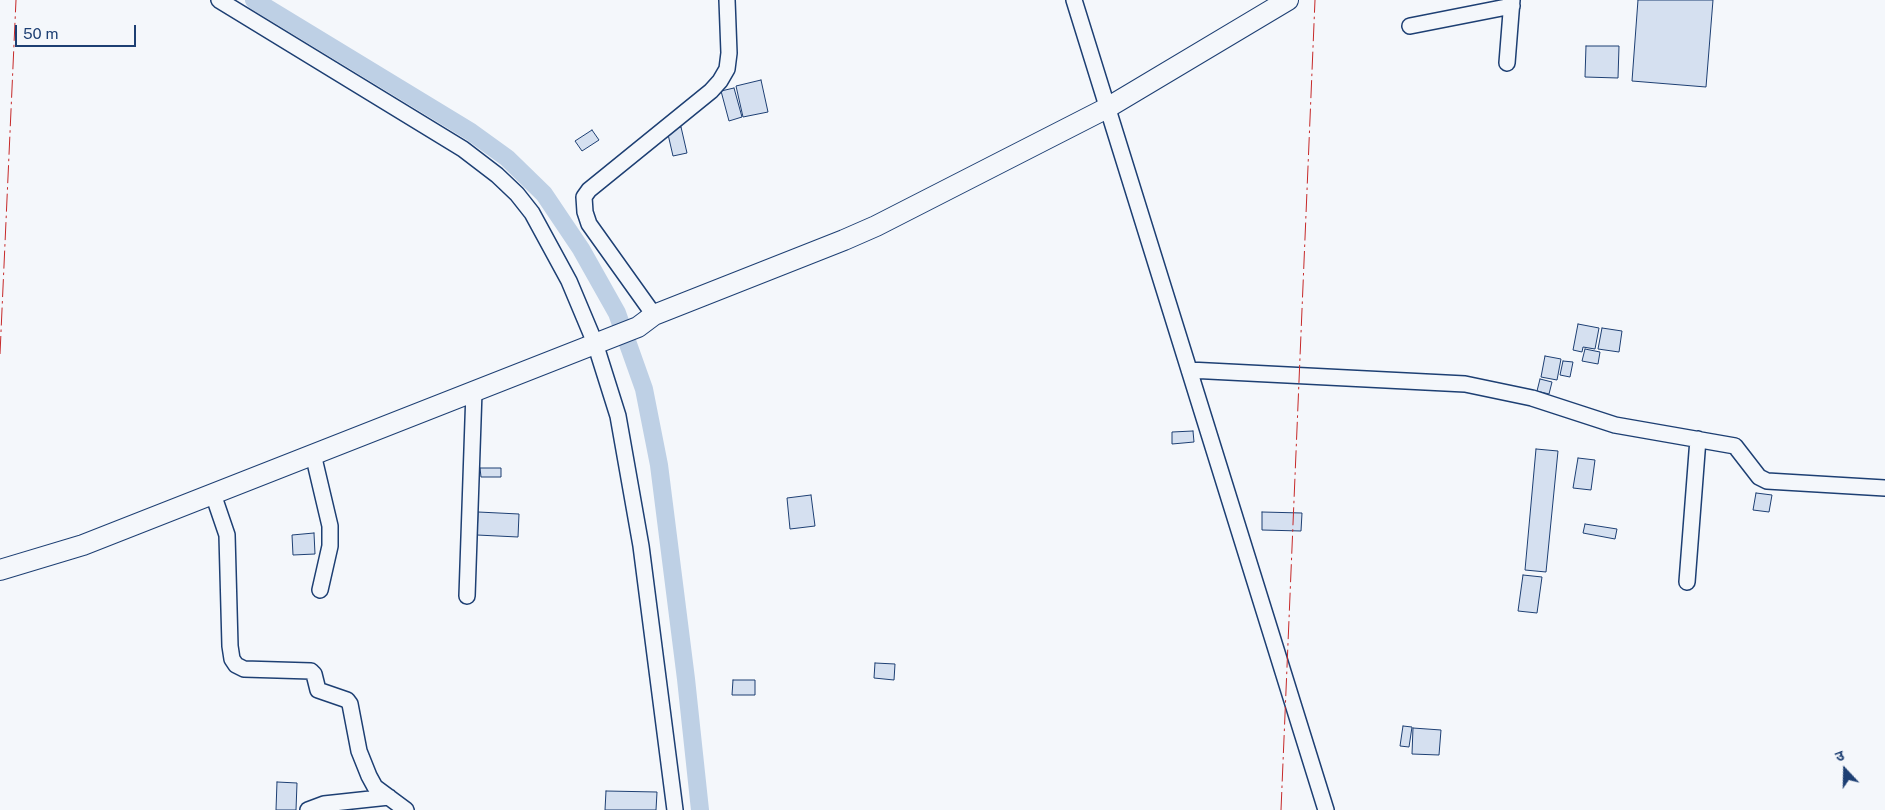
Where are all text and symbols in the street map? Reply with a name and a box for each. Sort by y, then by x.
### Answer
scale bar [18,15,139,47]
text: 50 m [23,25,58,42]
north arrow [1820,745,1870,795]
text: उ [1833,747,1846,765]

